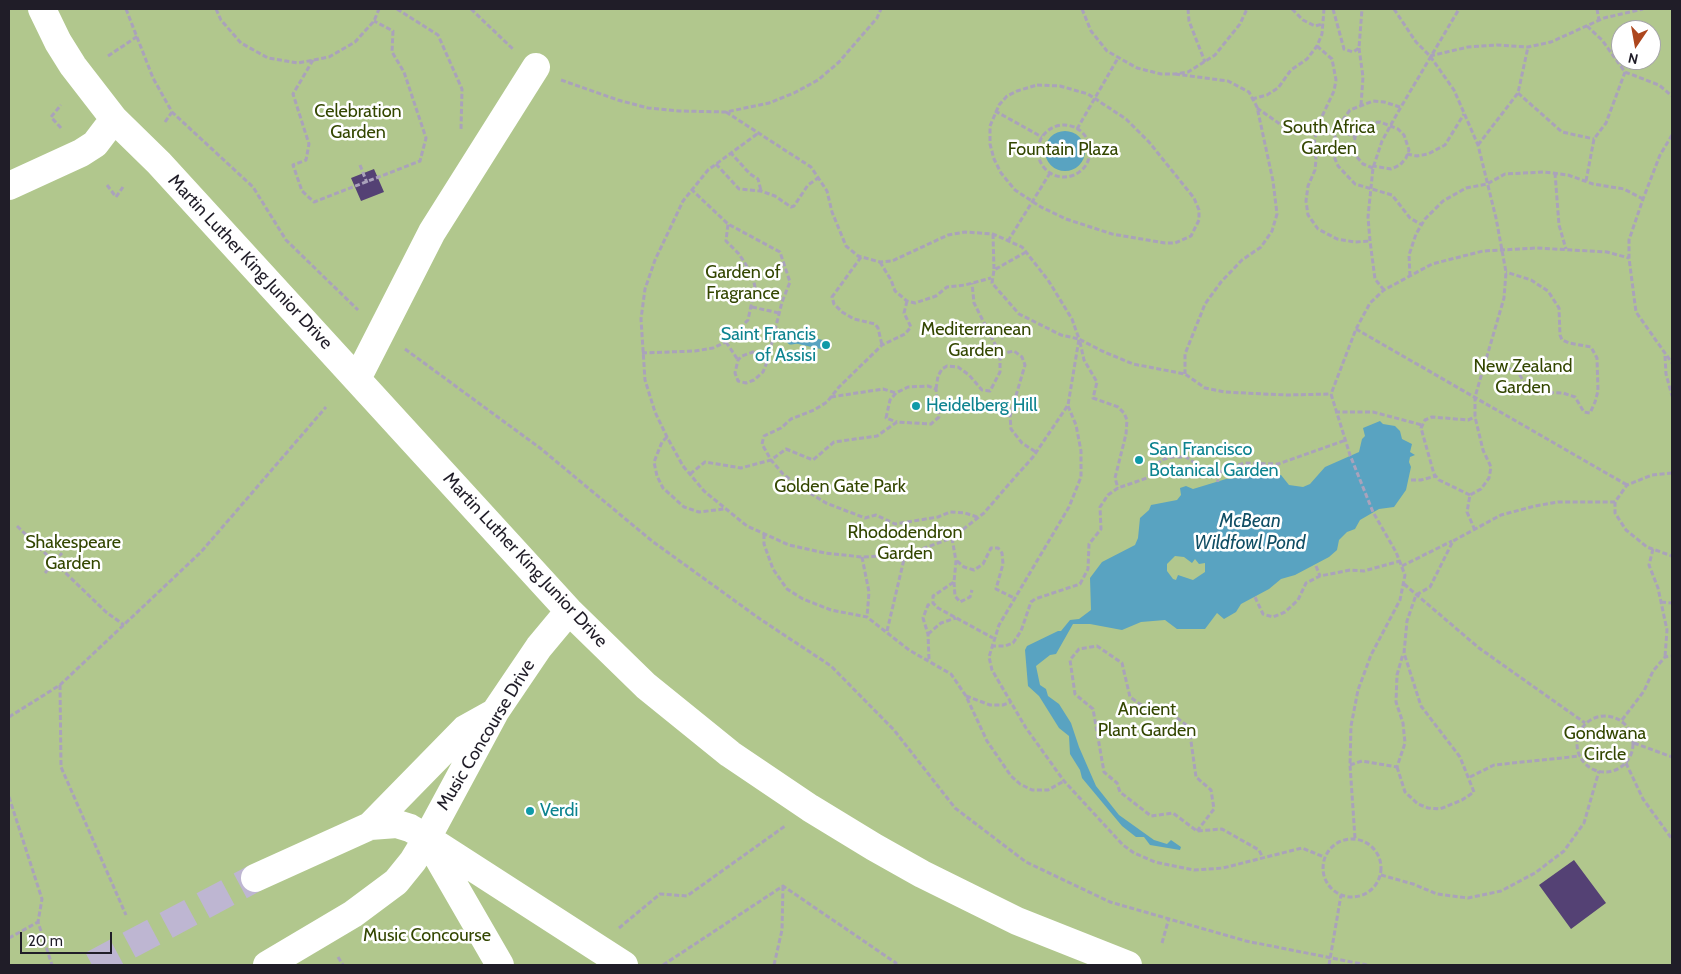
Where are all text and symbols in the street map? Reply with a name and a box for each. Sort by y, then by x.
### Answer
north arrow [1611,20,1661,70]
text: N [1626,49,1640,69]
park label: Celebration Garden [314,101,402,144]
park label: South Africa Garden [1283,117,1375,160]
park label: Fountain Plaza [1008,139,1118,161]
street label: Martin Luther King Junior Drive [163,170,337,354]
park label: Garden of Fragrance [705,262,781,304]
park label: Mediterranean Garden [921,319,1031,362]
place label: Saint Francis of Assisi [721,324,816,366]
marker: Saint Francis of Assisi [820,339,832,351]
park label: New Zealand Garden [1474,356,1572,398]
place label: Heidelberg Hill [926,395,1038,417]
marker: Heidelberg Hill [910,400,922,412]
place label: San Francisco Botanical Garden [1149,439,1279,482]
marker: San Francisco Botanical Garden [1133,454,1145,466]
street label: Martin Luther King Junior Drive [438,468,612,652]
park label: Golden Gate Park [774,476,906,498]
water label: McBean Wildfowl Pond [1194,510,1306,554]
park label: Rhododendron Garden [848,522,962,564]
park label: Shakespeare Garden [25,532,121,574]
street label: Music Concourse Drive [432,656,540,814]
park label: Ancient Plant Garden [1098,699,1196,742]
park label: Gondwana Circle [1564,723,1646,766]
place label: Verdi [540,800,578,822]
marker: Verdi [524,805,536,817]
scale bar [22,922,115,954]
park label: Music Concourse [363,925,491,947]
text: 20 m [28,932,63,950]

